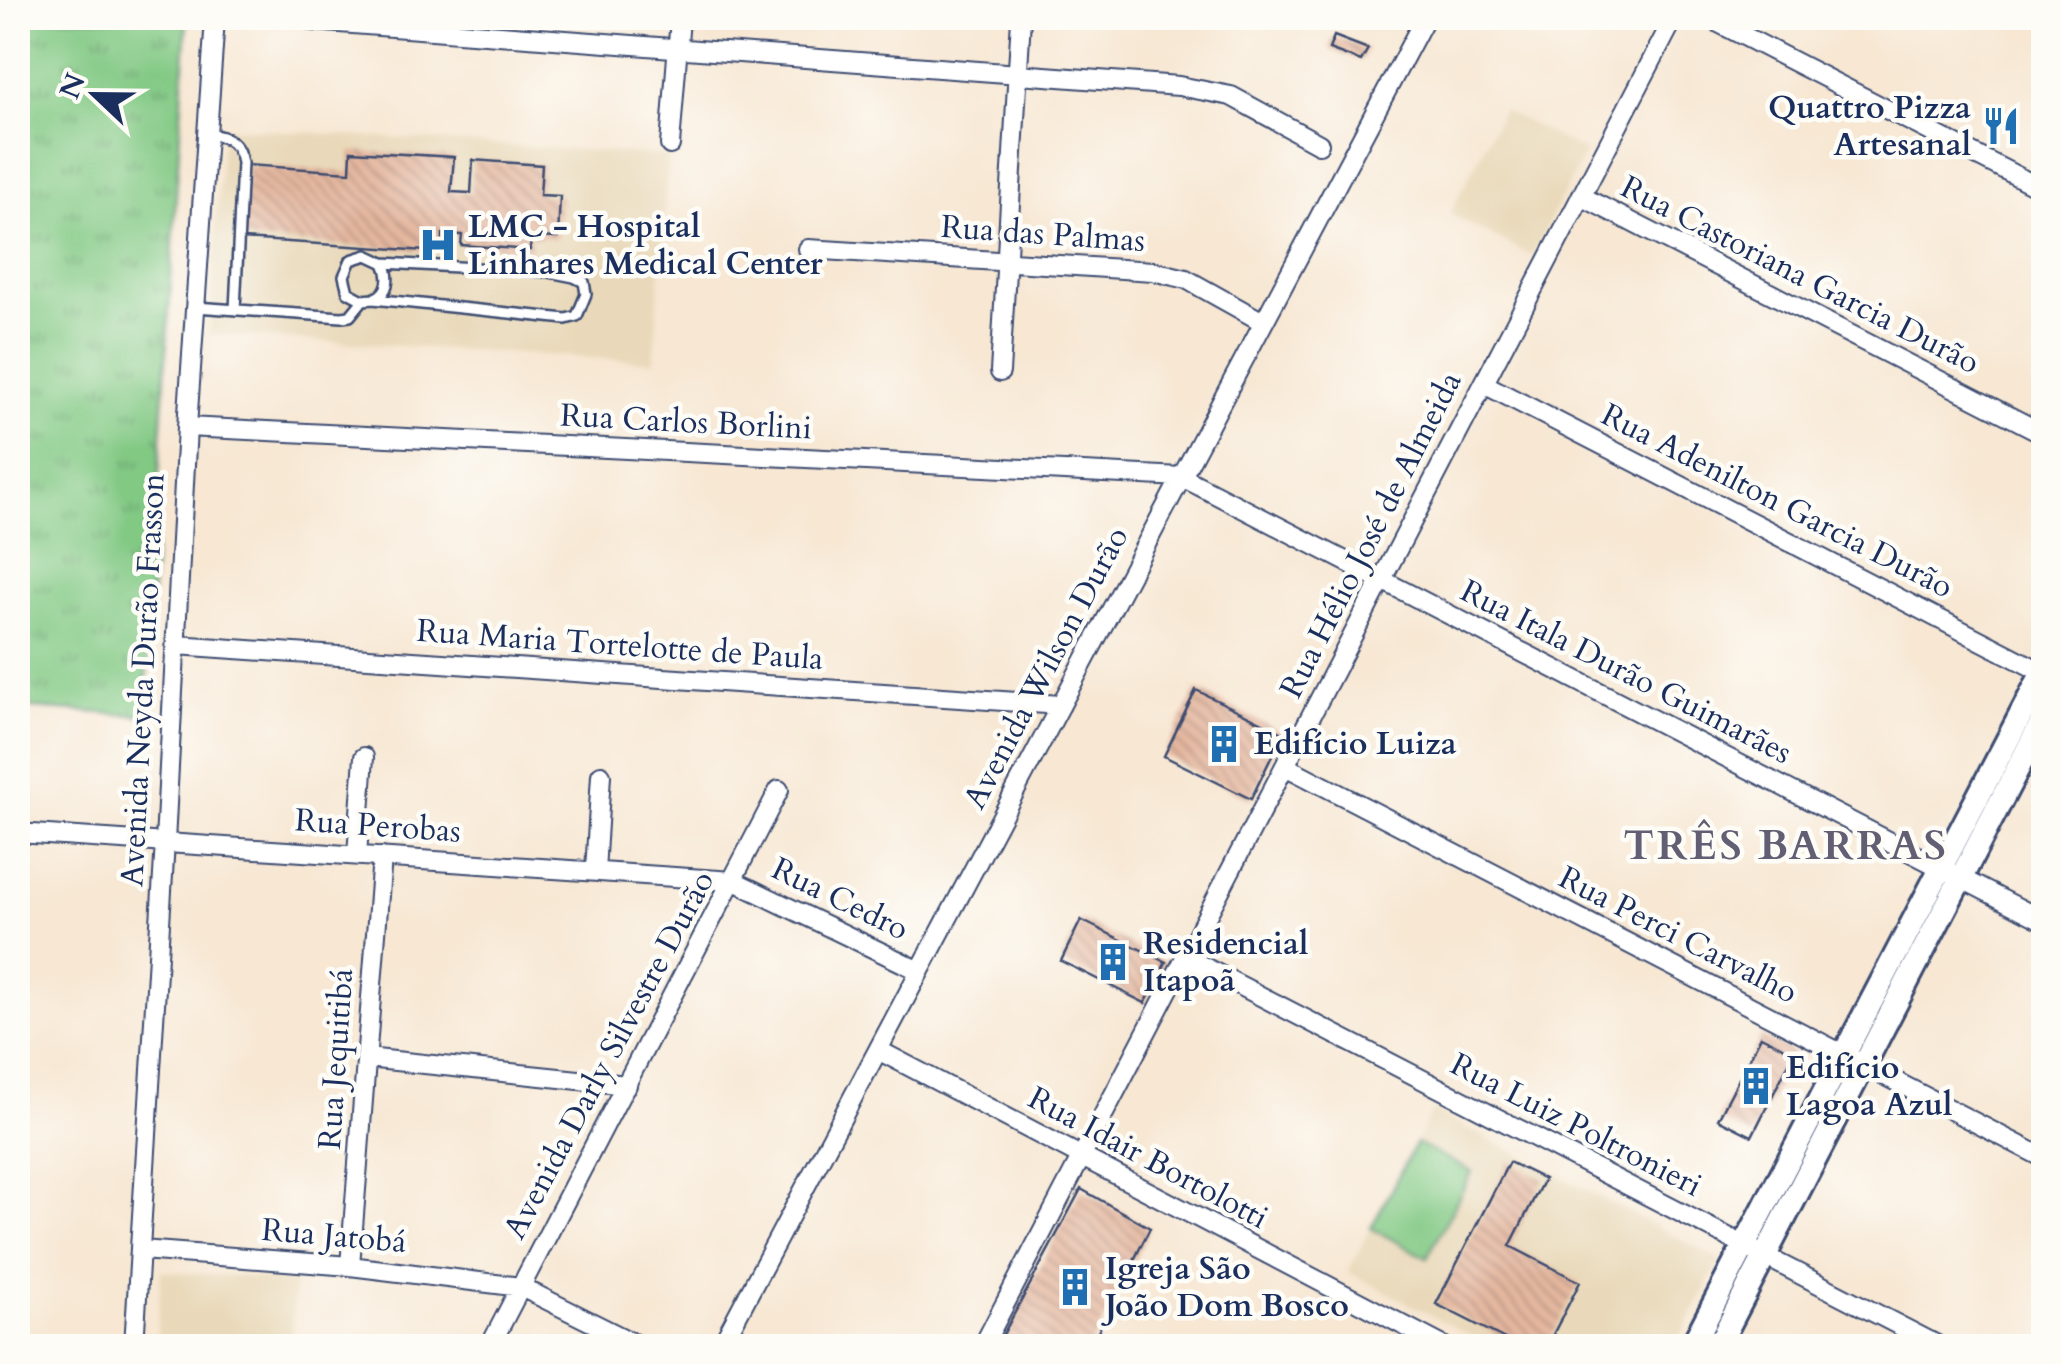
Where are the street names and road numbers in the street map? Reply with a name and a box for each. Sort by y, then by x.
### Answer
street label: Rua Castoriana Garcia Durão [1613,165,1987,385]
street label: Rua das Palmas [939,205,1147,263]
street label: Rua Hélio José de Almeida [1269,364,1473,706]
street label: Rua Carlos Borlini [559,393,813,451]
street label: Rua Adenilton Garcia Durão [1594,393,1960,609]
street label: Avenida Neyda Durão Frasson [110,472,176,888]
street label: Avenida Wilson Durão [953,519,1139,817]
street label: Rua Itala Durão Guimarães [1453,569,1799,775]
street label: Rua Maria Tortelotte de Paula [415,609,825,681]
street label: Rua Perobas [294,798,462,854]
street label: Rua Cedro [764,847,916,951]
street label: Rua Perci Carvalho [1551,856,1805,1014]
street label: Avenida Darly Silvestre Durão [493,863,725,1247]
street label: Rua Jequitibá [308,967,364,1151]
street label: Rua Luiz Poltronieri [1443,1043,1709,1207]
street label: Rua Idair Bortolotti [1020,1076,1276,1240]
street label: Rua Jatobá [260,1208,408,1264]

